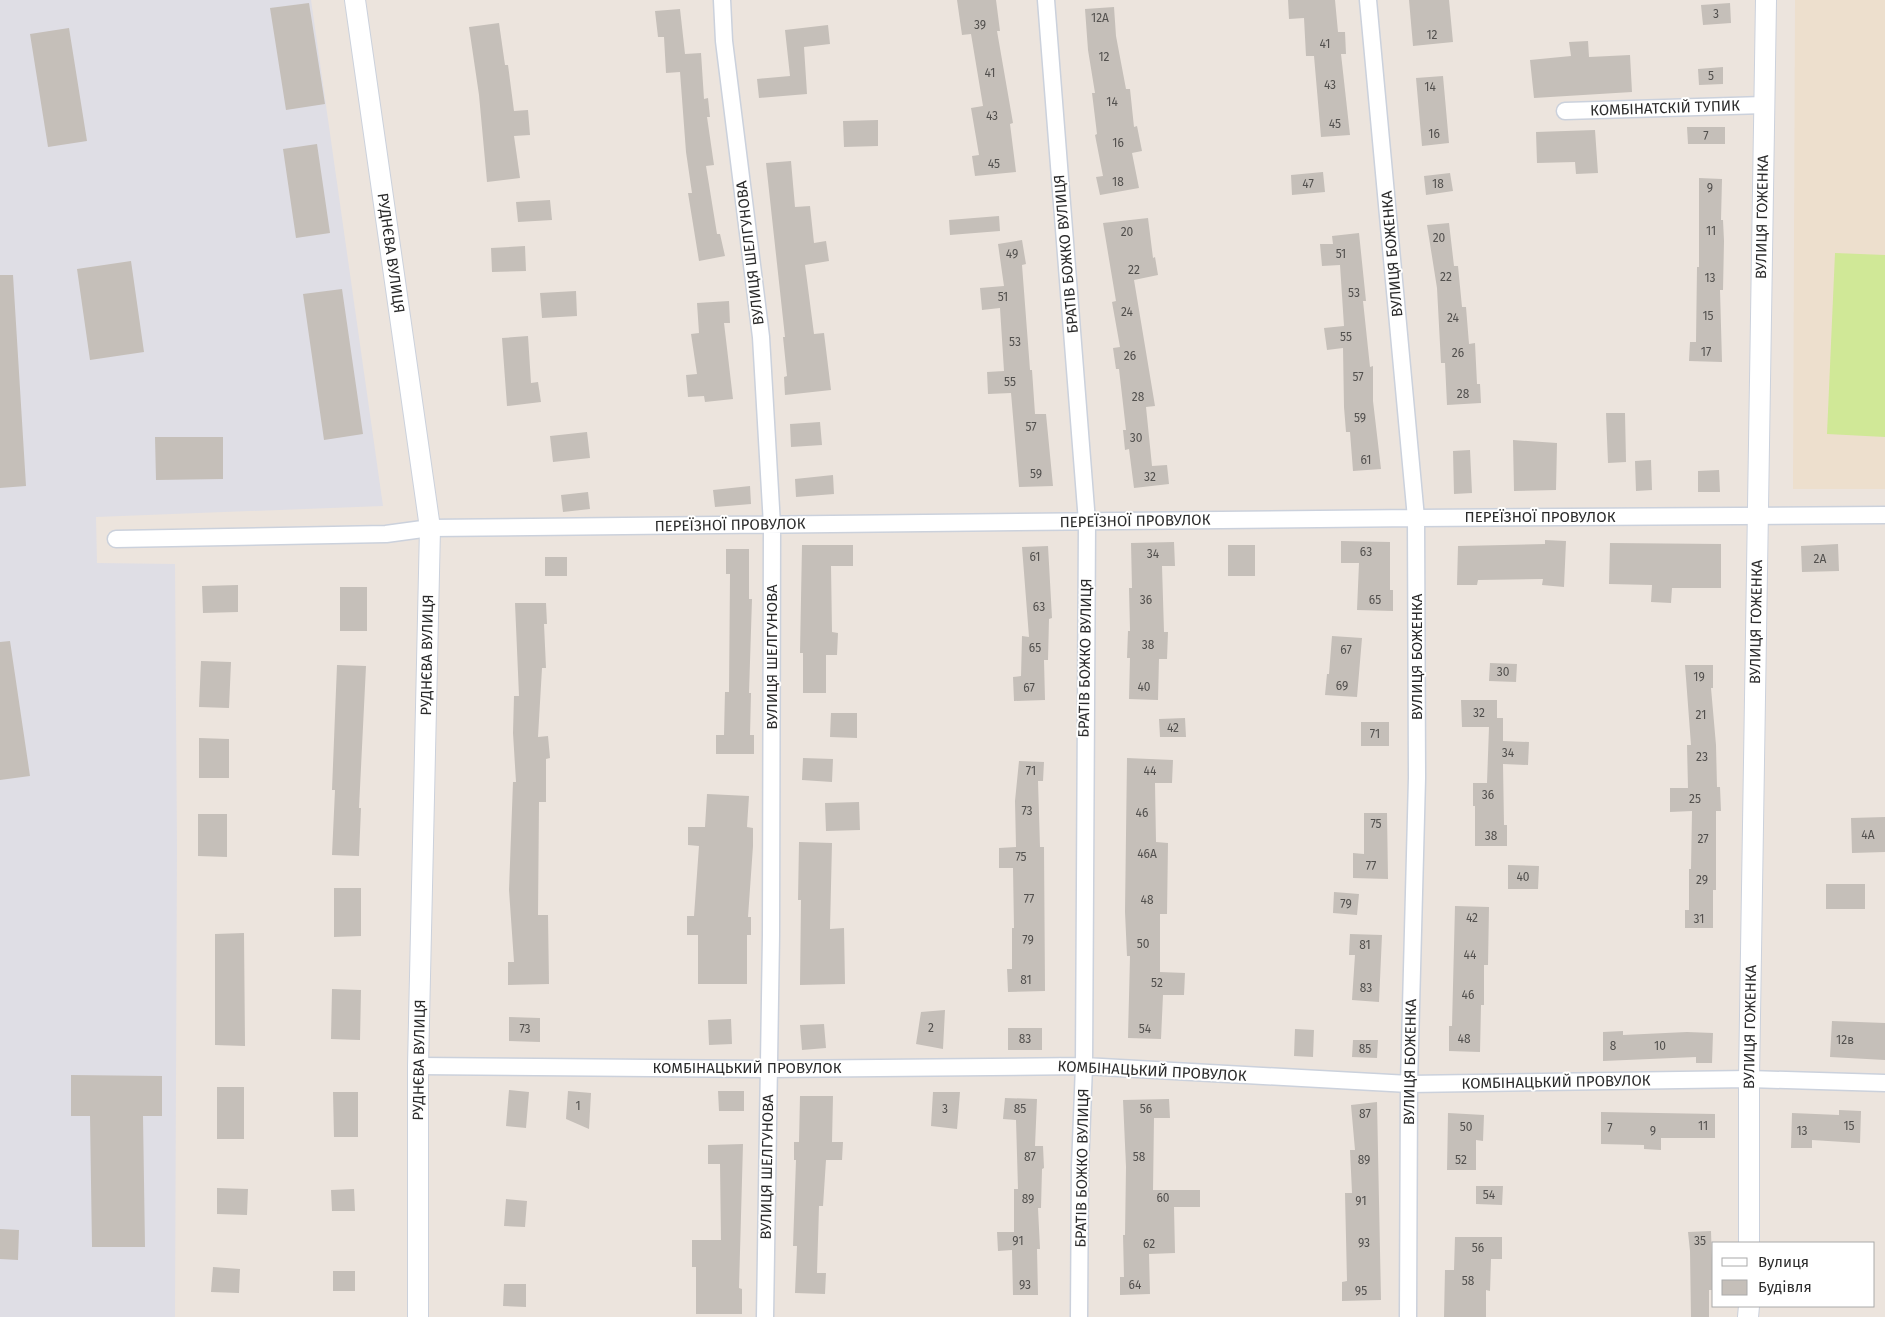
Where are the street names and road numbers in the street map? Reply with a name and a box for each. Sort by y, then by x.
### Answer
street label: КОМБІНАТСКІЙ ТУПИК [1590,96,1740,120]
street label: ВУЛИЦЯ ГОЖЕНКА [1752,154,1772,279]
street label: БРАТІВ БОЖКО ВУЛИЦЯ [1050,174,1082,334]
street label: ВУЛИЦЯ ШЕЛГУНОВА [732,179,768,326]
street label: ВУЛИЦЯ БОЖЕНКА [1377,190,1406,318]
street label: РУДНЄВА ВУЛИЦЯ [374,192,408,314]
street label: ПЕРЕЇЗНОЇ ПРОВУЛОК [1465,508,1616,526]
street label: ПЕРЕЇЗНОЇ ПРОВУЛОК [1059,511,1211,531]
street label: ПЕРЕЇЗНОЇ ПРОВУЛОК [654,515,806,535]
street label: ВУЛИЦЯ ГОЖЕНКА [1746,559,1766,684]
street label: БРАТІВ БОЖКО ВУЛИЦЯ [1075,578,1095,738]
street label: ВУЛИЦЯ ШЕЛГУНОВА [763,584,781,730]
street label: ВУЛИЦЯ БОЖЕНКА [1408,593,1426,720]
street label: РУДНЄВА ВУЛИЦЯ [417,594,437,716]
street label: ВУЛИЦЯ ГОЖЕНКА [1740,964,1760,1089]
street label: ВУЛИЦЯ БОЖЕНКА [1400,998,1420,1125]
street label: РУДНЄВА ВУЛИЦЯ [409,999,429,1121]
street label: КОМБІНАЦЬКИЙ ПРОВУЛОК [1057,1057,1247,1085]
street label: КОМБІНАЦЬКИЙ ПРОВУЛОК [652,1059,842,1077]
street label: КОМБІНАЦЬКИЙ ПРОВУЛОК [1461,1071,1651,1093]
street label: БРАТІВ БОЖКО ВУЛИЦЯ [1072,1088,1092,1248]
street label: ВУЛИЦЯ ШЕЛГУНОВА [757,1094,777,1240]

